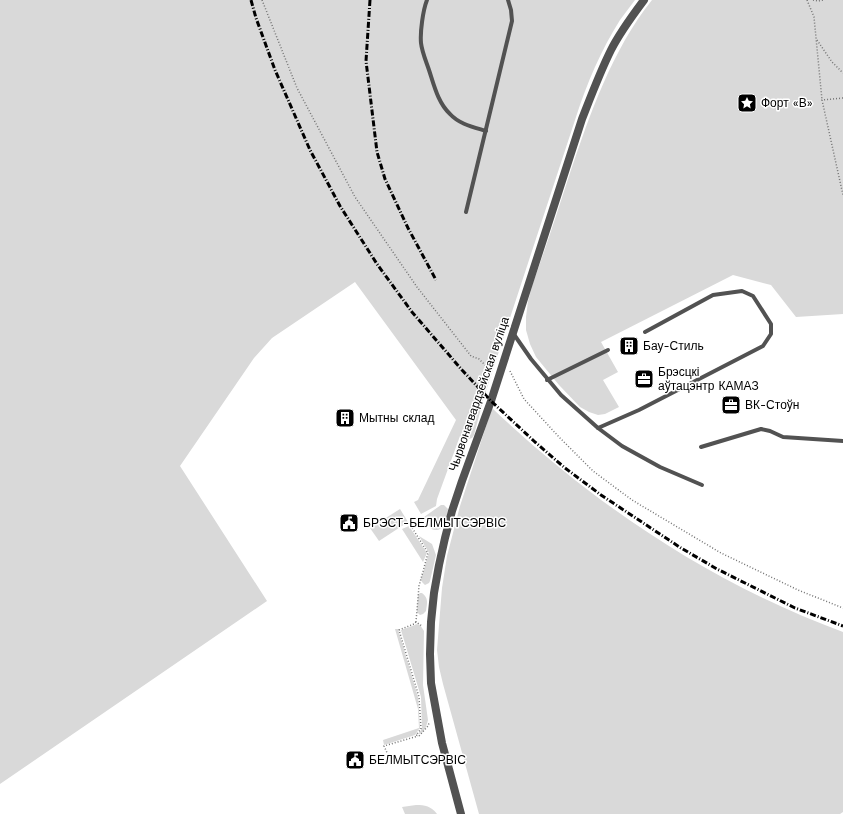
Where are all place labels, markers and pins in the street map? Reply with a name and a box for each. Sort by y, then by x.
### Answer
place icon: Форт «В» [736,92,758,114]
place label: Форт «В» [761,96,813,110]
building icon: Бау-Стиль [618,335,640,357]
place label: Бау-Стиль [643,339,704,353]
place label: Брэсцкі аўтацэнтр КАМАЗ [658,365,759,393]
office icon: Брэсцкі аўтацэнтр КАМАЗ [633,368,655,390]
office icon: ВК-Стоўн [720,394,742,416]
place label: ВК-Стоўн [745,398,799,412]
building icon: Мытны склад [334,407,356,429]
place label: Мытны склад [359,411,435,425]
public building icon: БРЭСТ-БЕЛМЫТСЭРВІС [338,512,360,534]
place label: БРЭСТ-БЕЛМЫТСЭРВІС [363,516,506,530]
public building icon: БЕЛМЫТСЭРВІС [344,749,366,771]
place label: БЕЛМЫТСЭРВІС [369,753,466,767]

